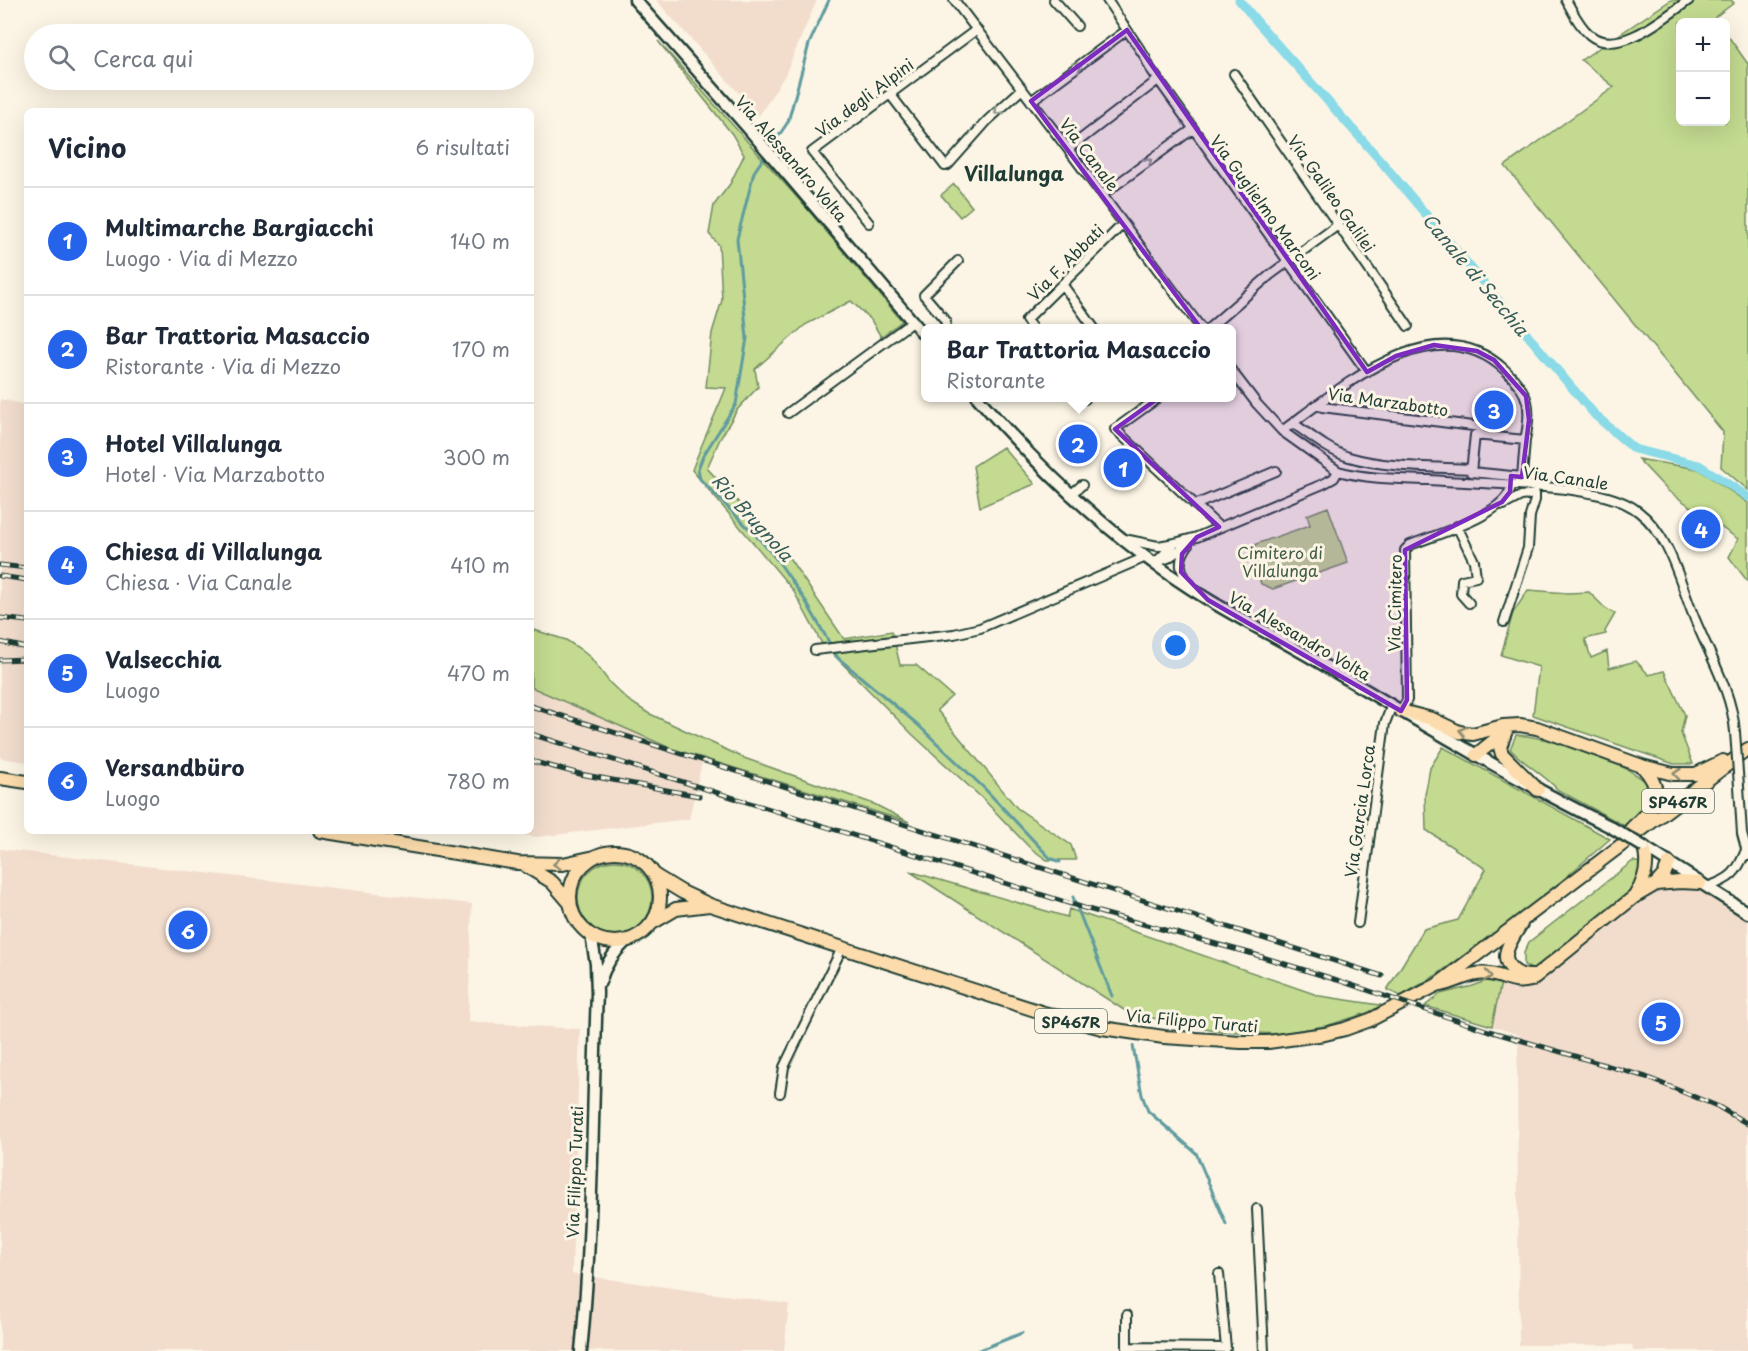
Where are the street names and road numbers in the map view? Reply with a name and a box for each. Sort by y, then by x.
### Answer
street label: Via degli Alpini [810,52,918,142]
street label: Via Alessandro Volta [730,90,854,226]
street label: Via Canale [1054,112,1126,196]
street label: Via Guglielmo Marconi [1205,129,1327,285]
street label: Via Galileo Galilei [1282,129,1382,257]
street label: Via F. Abbati [1021,218,1109,306]
street label: Via Marzabotto [1326,381,1450,421]
street label: Via Canale [1522,459,1610,495]
street label: Via Cimitero [1381,554,1407,652]
street label: Via Alessandro Volta [1225,584,1376,686]
street label: Via Garcia Lorca [1338,742,1380,879]
road number: SP467R [1642,789,1714,813]
street label: Via Filippo Turati [1125,1002,1259,1038]
road number: SP467R [1035,1009,1107,1033]
street label: Via Filippo Turati [560,1105,588,1239]

